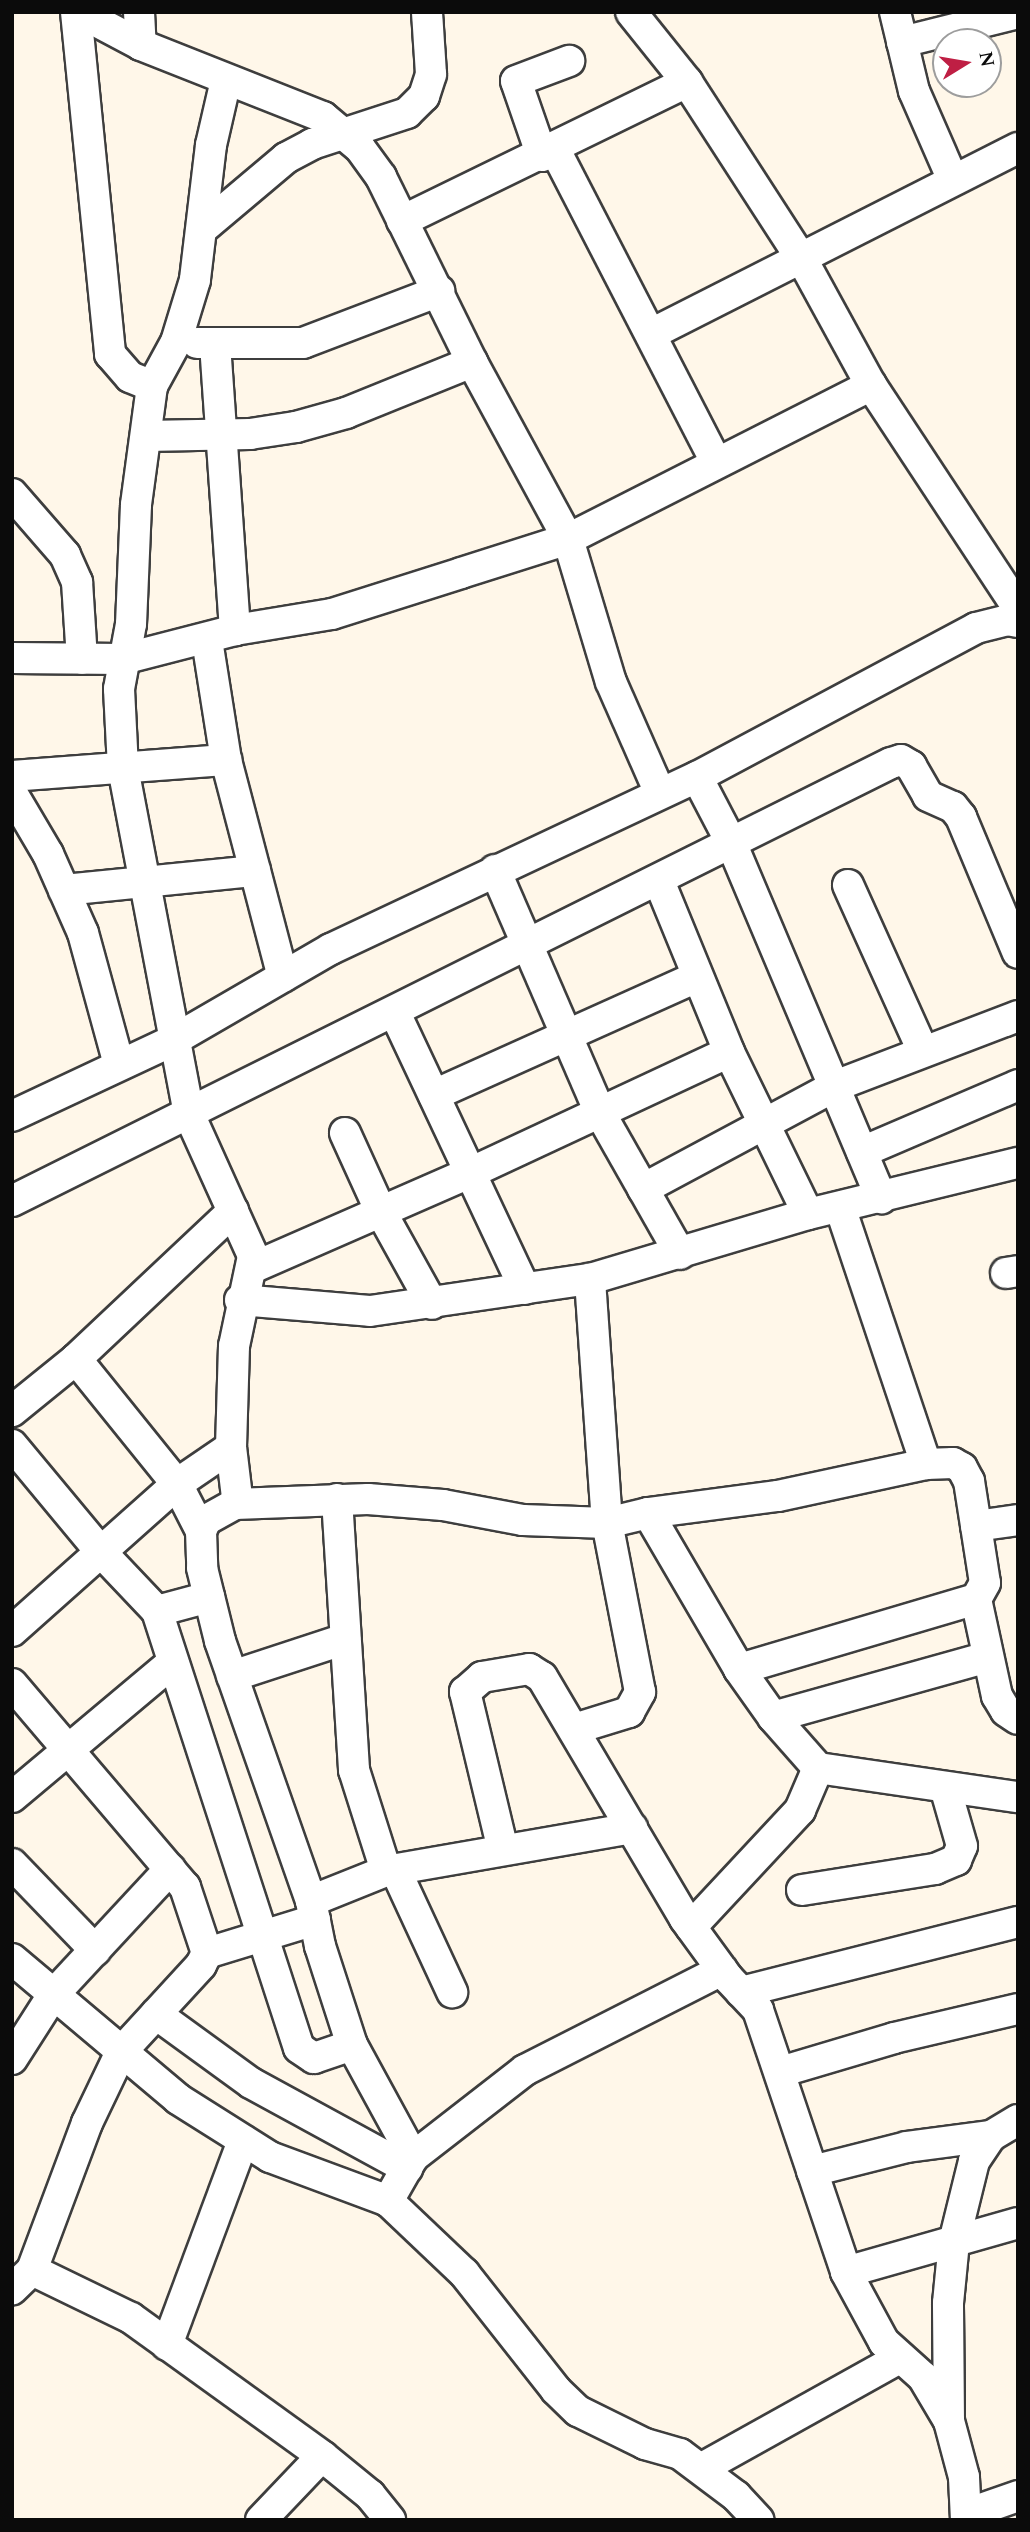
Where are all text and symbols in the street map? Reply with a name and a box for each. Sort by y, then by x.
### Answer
north arrow [932,28,1002,98]
text: N [970,49,1002,70]

